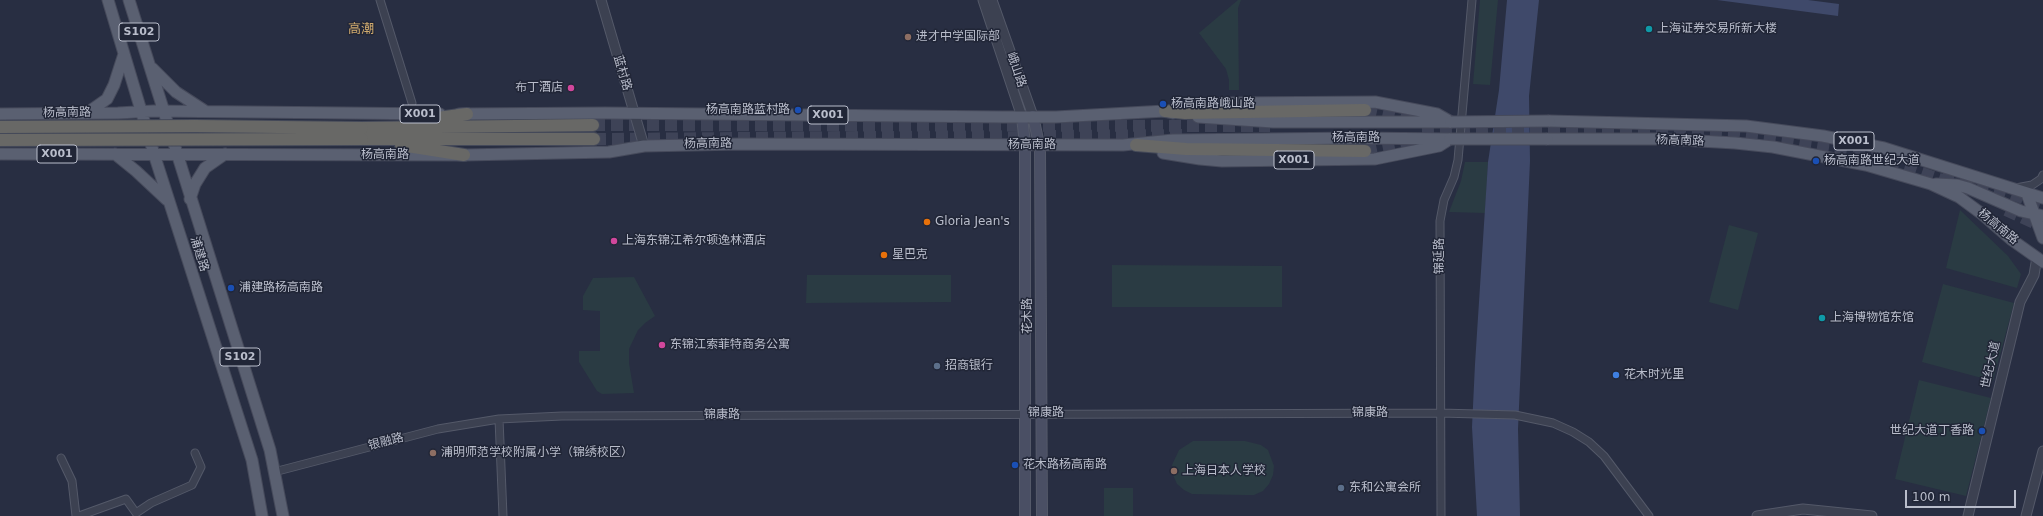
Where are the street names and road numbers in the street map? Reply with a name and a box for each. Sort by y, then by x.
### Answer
road number: S102 [119,23,159,41]
street label: 峨山路 [1003,51,1029,89]
street label: 蓝村路 [610,54,634,92]
street label: 杨高南路 [43,105,91,121]
road number: X001 [400,105,440,123]
road number: X001 [808,106,848,124]
street label: 杨高南路 [1332,131,1380,145]
road number: X001 [1834,132,1874,150]
street label: 杨高南路 [1656,133,1704,149]
street label: 杨高南路 [684,136,732,152]
street label: 杨高南路 [1008,138,1056,152]
road number: X001 [37,145,77,163]
street label: 杨高南路 [361,148,409,162]
road number: X001 [1274,151,1314,169]
street label: 杨高南路 [1975,206,2021,248]
street label: 浦建路 [187,235,211,273]
street label: 锦延路 [1433,238,1447,274]
street label: 花木路 [1021,298,1035,334]
street label: 世纪大道 [1979,340,2003,390]
road number: S102 [220,348,260,366]
street label: 锦康路 [1028,406,1064,420]
street label: 锦康路 [1352,406,1388,420]
street label: 锦康路 [704,408,740,422]
street label: 银融路 [367,431,405,453]

